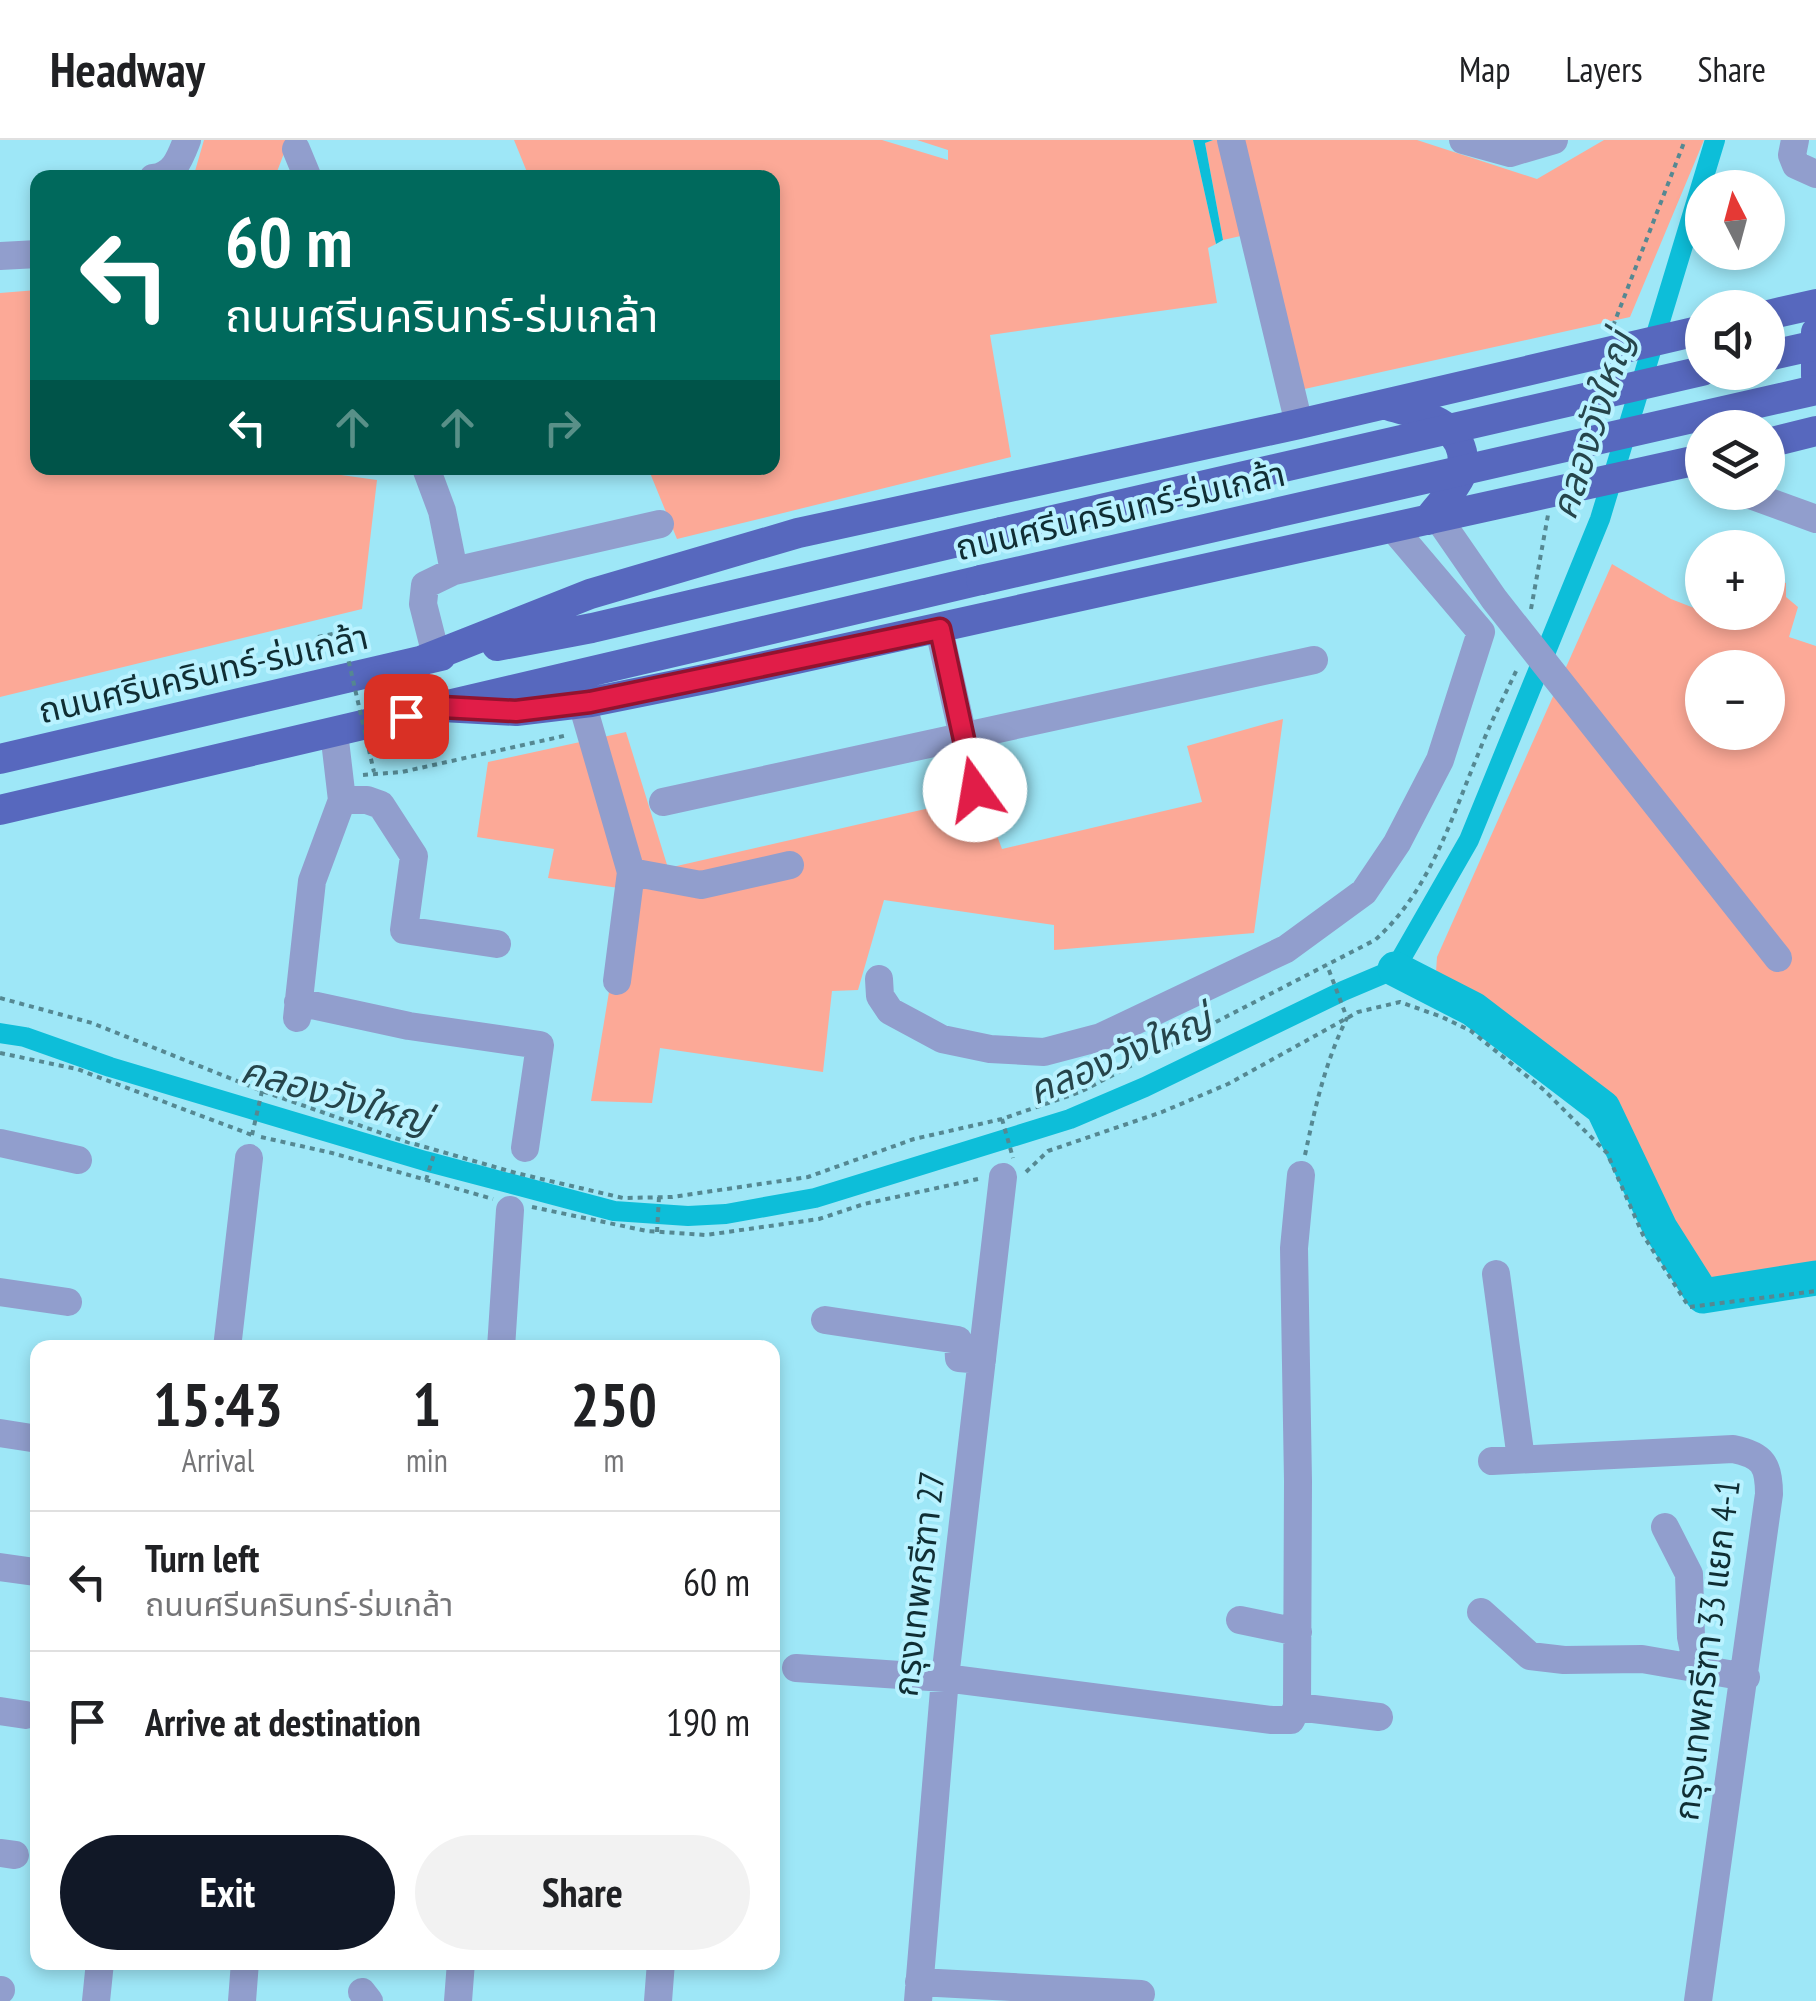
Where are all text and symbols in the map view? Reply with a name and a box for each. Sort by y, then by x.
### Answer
text: Headway [50,38,205,100]
text: Map [1459,46,1510,92]
text: Layers [1565,46,1643,92]
text: Share [1698,46,1766,92]
north arrow [1685,170,1785,270]
map controls [1685,170,1785,750]
text: 60 m [225,196,353,286]
icon: left [60,210,190,340]
text: ถนนศรีนครินทร์-ร่มเกล้า [225,286,659,344]
button: sound [1685,290,1785,390]
water label: คลองวังใหญ่ [1538,320,1646,525]
icon: left [220,400,275,455]
icon: ahead [325,400,380,455]
icon: ahead [430,400,485,455]
icon: right [535,400,590,455]
button: layers [1685,410,1785,510]
street label: ถนนศรีนครินทร์-ร่มเกล้า [951,450,1289,570]
button: + [1685,530,1785,630]
street label: ถนนศรีนครินทร์-ร่มเกล้า [34,613,372,733]
button: − [1685,650,1785,750]
pin [364,674,449,759]
icon: arrive [379,689,434,744]
position arrow [923,738,1027,842]
water label: คลองวังใหญ่ [1020,992,1223,1114]
water label: คลองวังใหญ่ [236,1044,441,1146]
text: 15:43 [153,1365,283,1443]
text: 1 [413,1365,441,1443]
text: 250 [571,1365,657,1443]
text: Arrival [182,1439,254,1481]
text: min [406,1439,448,1481]
text: m [603,1439,624,1481]
street label: กรุงเทพกรีฑา 27 [881,1469,955,1699]
street label: กรุงเทพกรีฑา 33 แยก 4-1 [1662,1477,1750,1823]
text: Turn left [145,1533,259,1582]
icon: left [60,1554,115,1609]
text: 60 m [683,1557,750,1606]
text: ถนนศรีนครินทร์-ร่มเกล้า [145,1583,453,1625]
icon: arrive [60,1694,115,1749]
text: Arrive at destination [145,1697,421,1746]
text: 190 m [666,1697,750,1746]
button: Exit [60,1835,395,1950]
button: Share [415,1835,750,1950]

